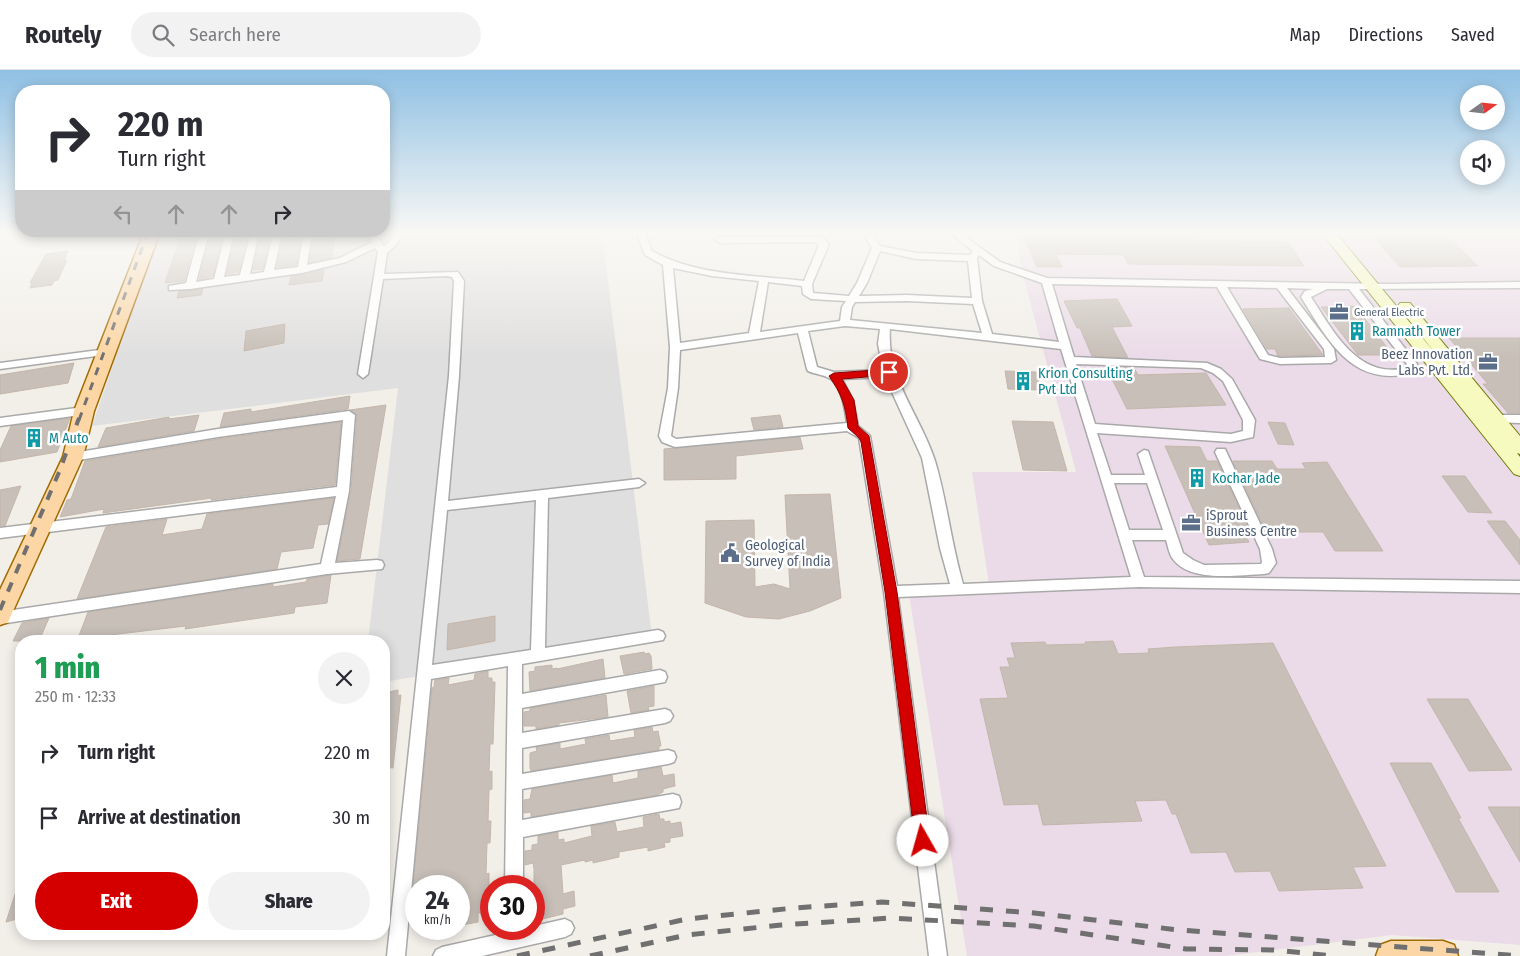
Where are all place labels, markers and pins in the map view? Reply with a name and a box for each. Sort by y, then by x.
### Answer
office icon: General Electric [1328,301,1350,323]
place label: General Electric [1354,306,1425,319]
building icon: Ramnath Tower [1346,320,1368,342]
place label: Ramnath Tower [1372,323,1461,340]
place label: Beez Innovation Labs Pvt. Ltd. [1381,346,1473,379]
pin [868,351,910,393]
office icon: Beez Innovation Labs Pvt. Ltd. [1477,351,1499,373]
place label: Krion Consulting Pvt Ltd [1038,365,1133,398]
building icon: Krion Consulting Pvt Ltd [1012,370,1034,392]
building icon: M Auto [23,427,45,449]
place label: M Auto [49,430,89,447]
building icon: Kochar Jade [1186,467,1208,489]
place label: Kochar Jade [1212,470,1280,487]
place label: iSprout Business Centre [1206,507,1297,540]
office icon: iSprout Business Centre [1180,512,1202,534]
place label: Geological Survey of India [745,537,831,570]
public building icon: Geological Survey of India [719,542,741,564]

